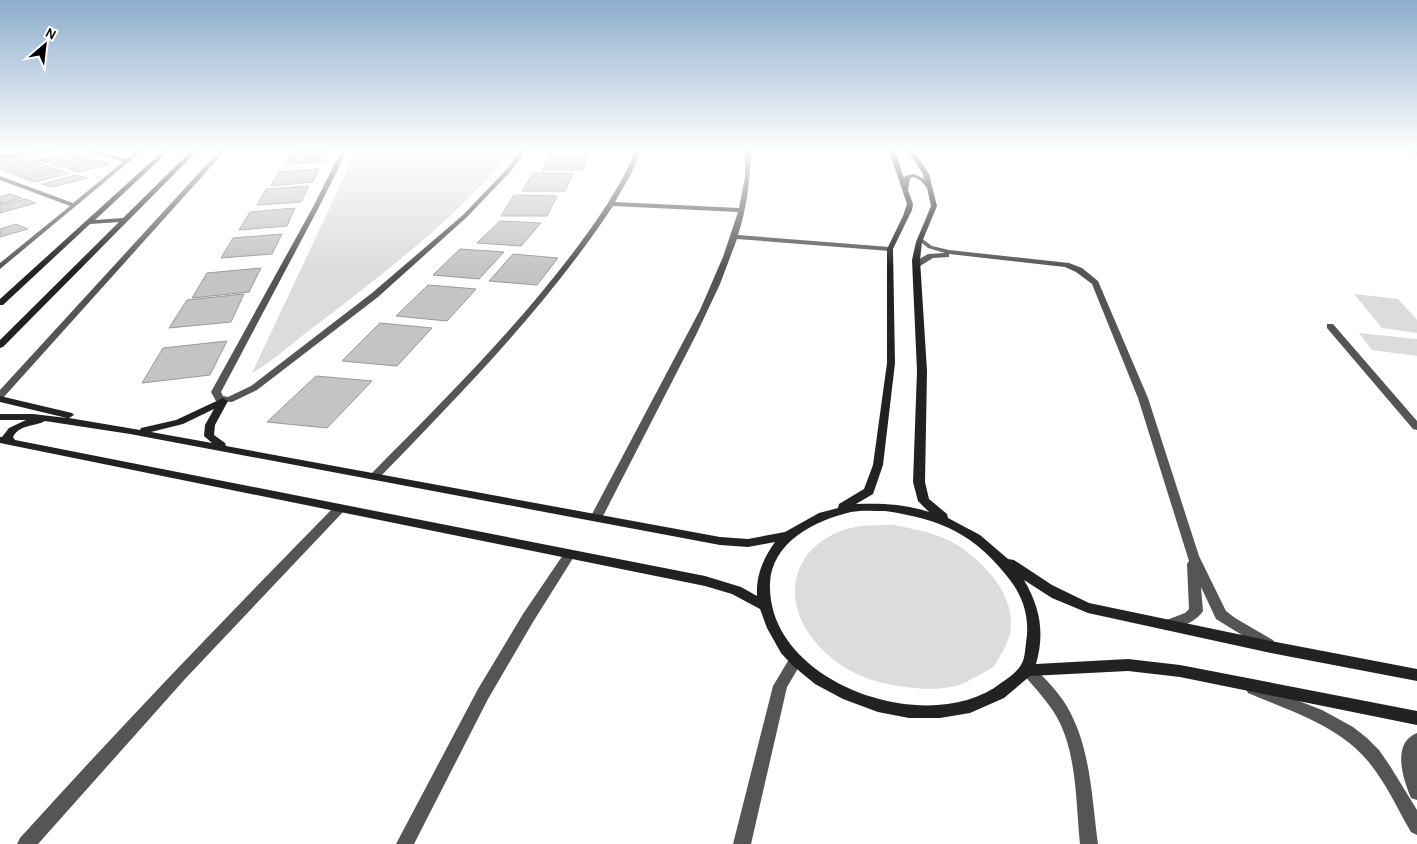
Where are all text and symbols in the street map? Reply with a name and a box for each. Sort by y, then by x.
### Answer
north arrow [20,20,70,70]
text: N [42,24,59,44]

